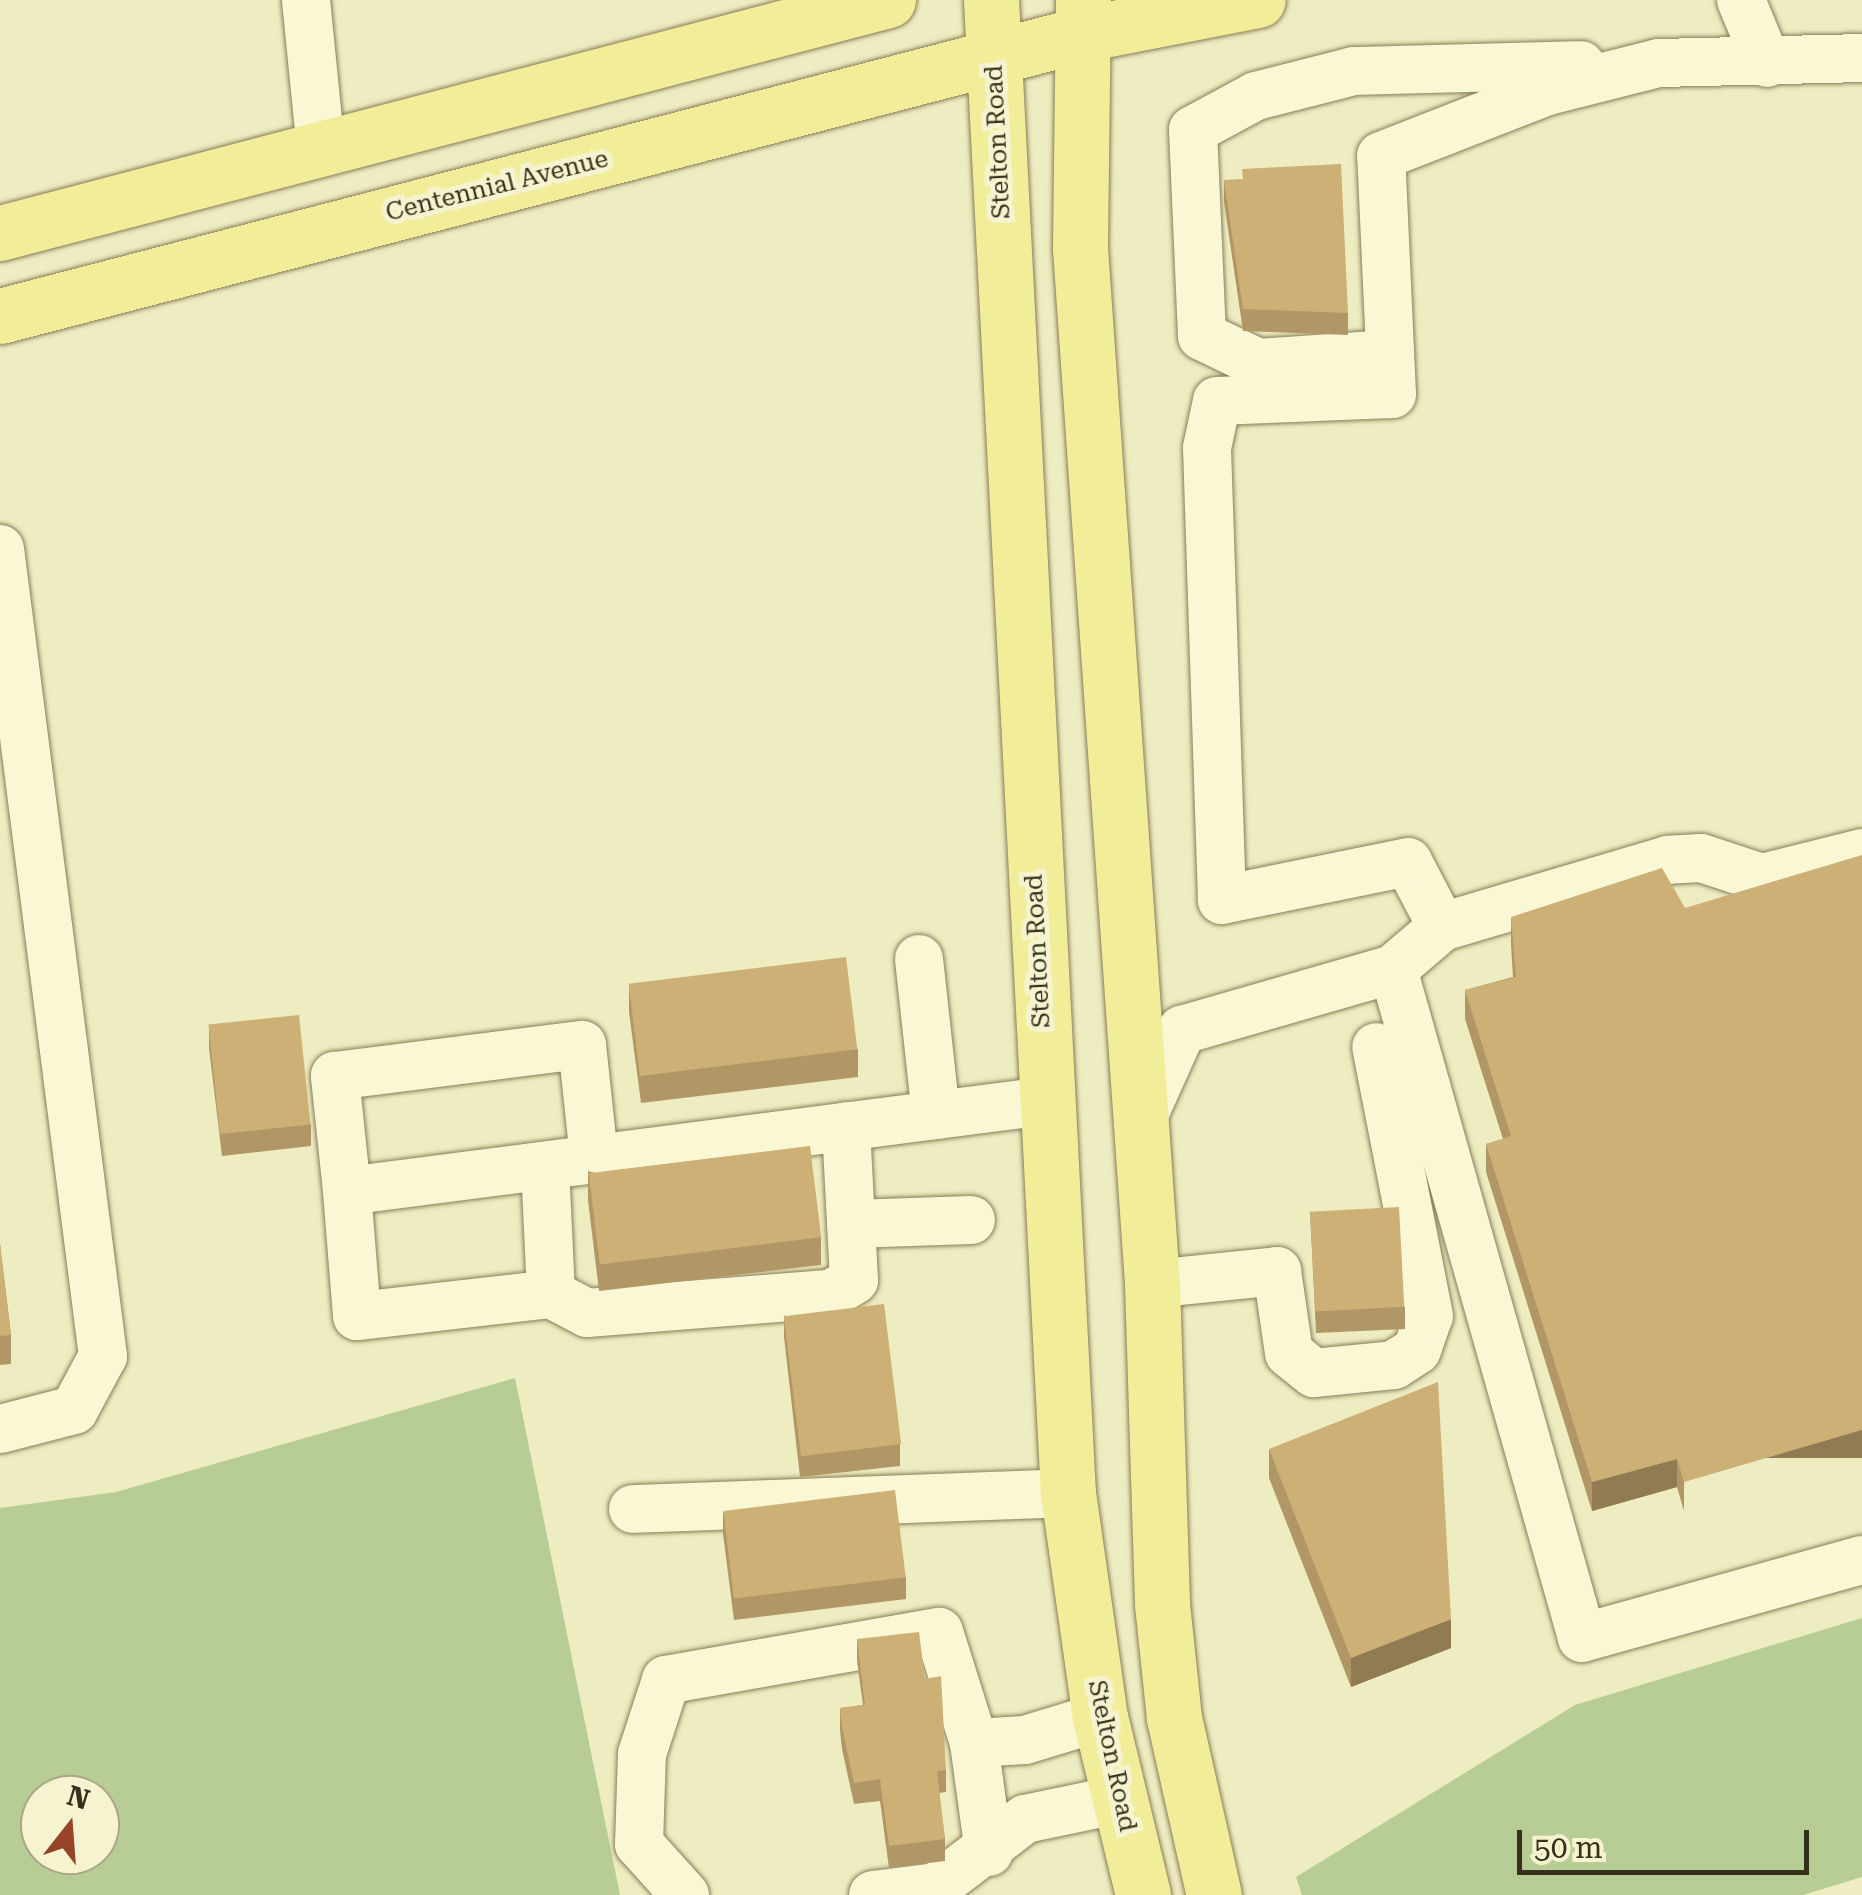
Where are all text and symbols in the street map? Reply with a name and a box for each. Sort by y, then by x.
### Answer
street label: Stelton Road [979,64,1017,220]
street label: Centennial Avenue [383,144,611,228]
street label: Stelton Road [1019,873,1057,1029]
street label: Stelton Road [1081,1678,1143,1834]
north arrow [20,1775,120,1875]
text: N [63,1779,93,1817]
scale bar [1522,1810,1814,1872]
text: 50 m [1534,1830,1603,1865]

